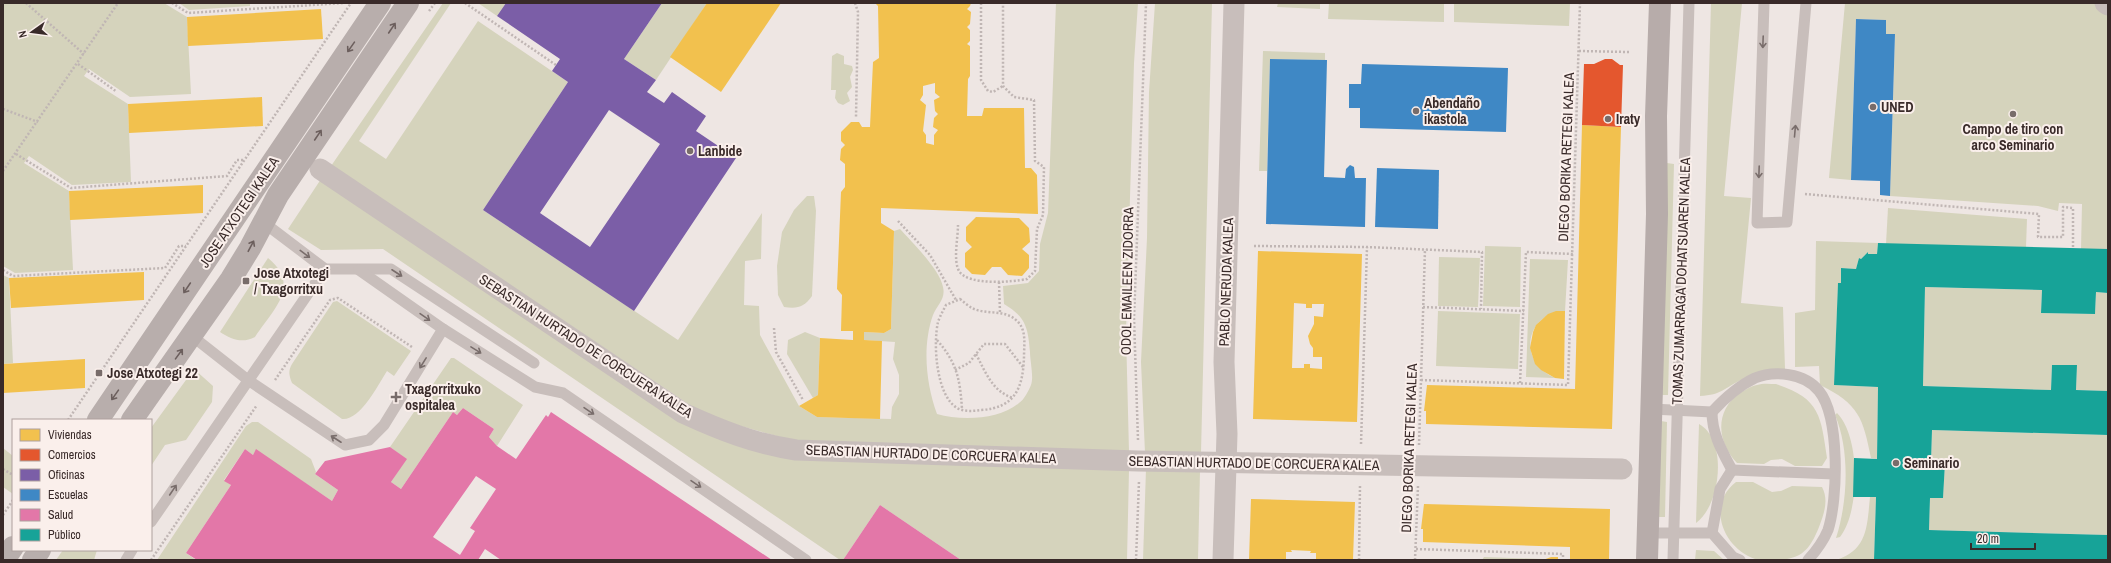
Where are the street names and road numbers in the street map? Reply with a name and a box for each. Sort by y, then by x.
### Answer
street label: DIEGO BORIKA RETEGI KALEA [1554,72,1578,242]
street label: JOSE ATXOTEGI KALEA [195,153,283,271]
street label: TOMAS ZUMARRAGA DOHATSUAREN KALEA [1668,157,1694,405]
street label: ODOL EMAILEEN ZIDORRA [1117,206,1137,355]
street label: PABLO NERUDA KALEA [1215,217,1237,347]
street label: SEBASTIAN HURTADO DE CORCUERA KALEA [476,270,696,422]
street label: DIEGO BORIKA RETEGI KALEA [1397,363,1421,533]
street label: SEBASTIAN HURTADO DE CORCUERA KALEA [805,441,1057,467]
street label: SEBASTIAN HURTADO DE CORCUERA KALEA [1128,452,1380,474]

